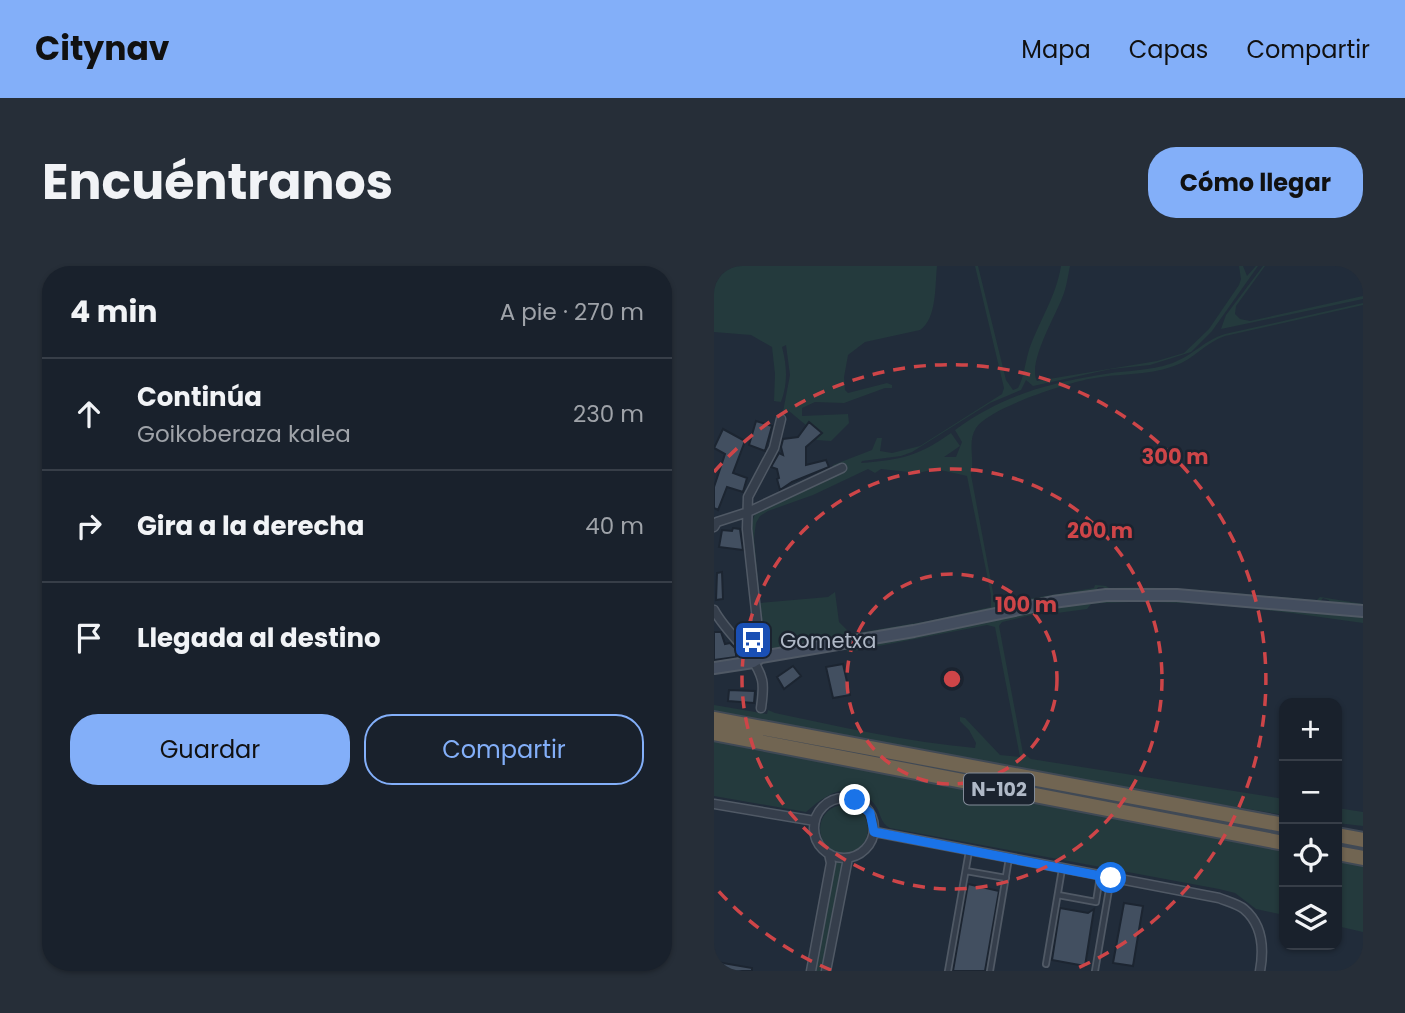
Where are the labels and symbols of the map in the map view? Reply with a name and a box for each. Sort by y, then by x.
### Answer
text: 300 m [1142,442,1208,471]
text: 200 m [1067,516,1133,545]
text: 100 m [995,590,1057,619]
bus stop icon: Gometxa [732,619,774,661]
place label: Gometxa [780,626,876,655]
centre of rings [940,667,964,691]
road number: N-102 [964,774,1034,804]
route end [839,784,870,815]
route start [1095,862,1126,893]

